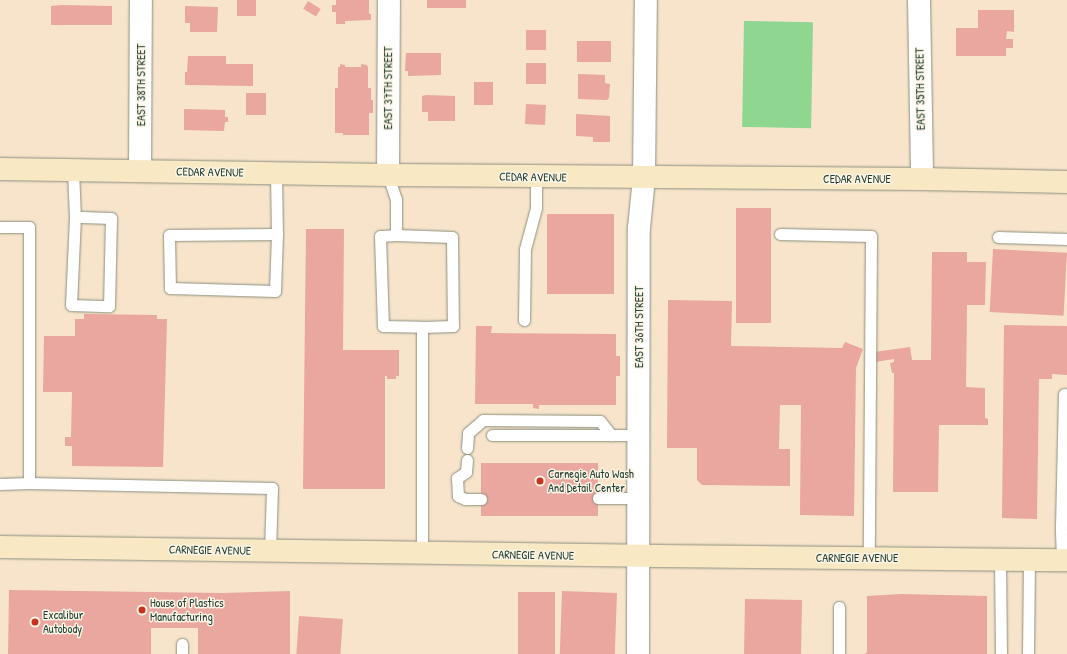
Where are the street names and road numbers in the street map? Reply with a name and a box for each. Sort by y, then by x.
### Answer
street label: EAST 38TH STREET [134,44,148,126]
street label: EAST 37TH STREET [381,46,395,130]
street label: EAST 35TH STREET [912,48,928,130]
street label: CEDAR AVENUE [176,164,244,180]
street label: CEDAR AVENUE [499,169,567,185]
street label: CEDAR AVENUE [823,172,891,186]
street label: EAST 36TH STREET [632,286,646,368]
street label: CARNEGIE AVENUE [169,542,251,558]
street label: CARNEGIE AVENUE [492,547,574,563]
street label: CARNEGIE AVENUE [816,551,898,565]

